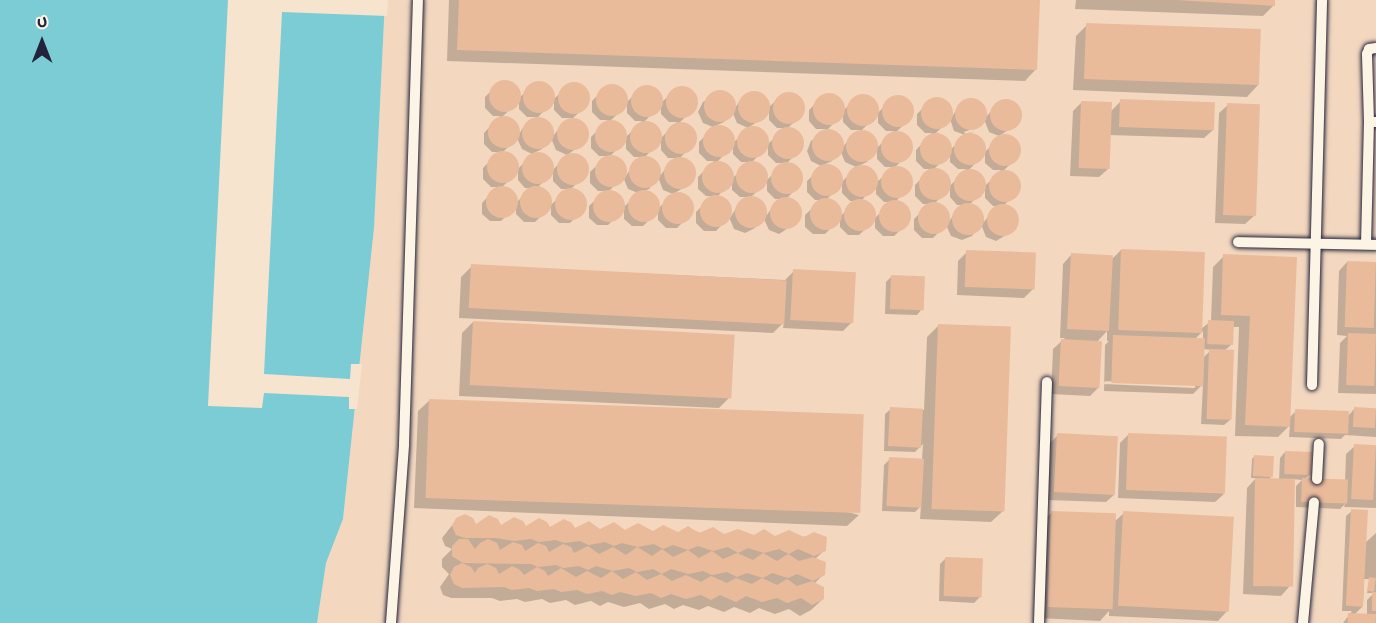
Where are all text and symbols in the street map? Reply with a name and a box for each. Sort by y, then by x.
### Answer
north arrow [12,12,72,72]
text: U [37,14,47,33]

